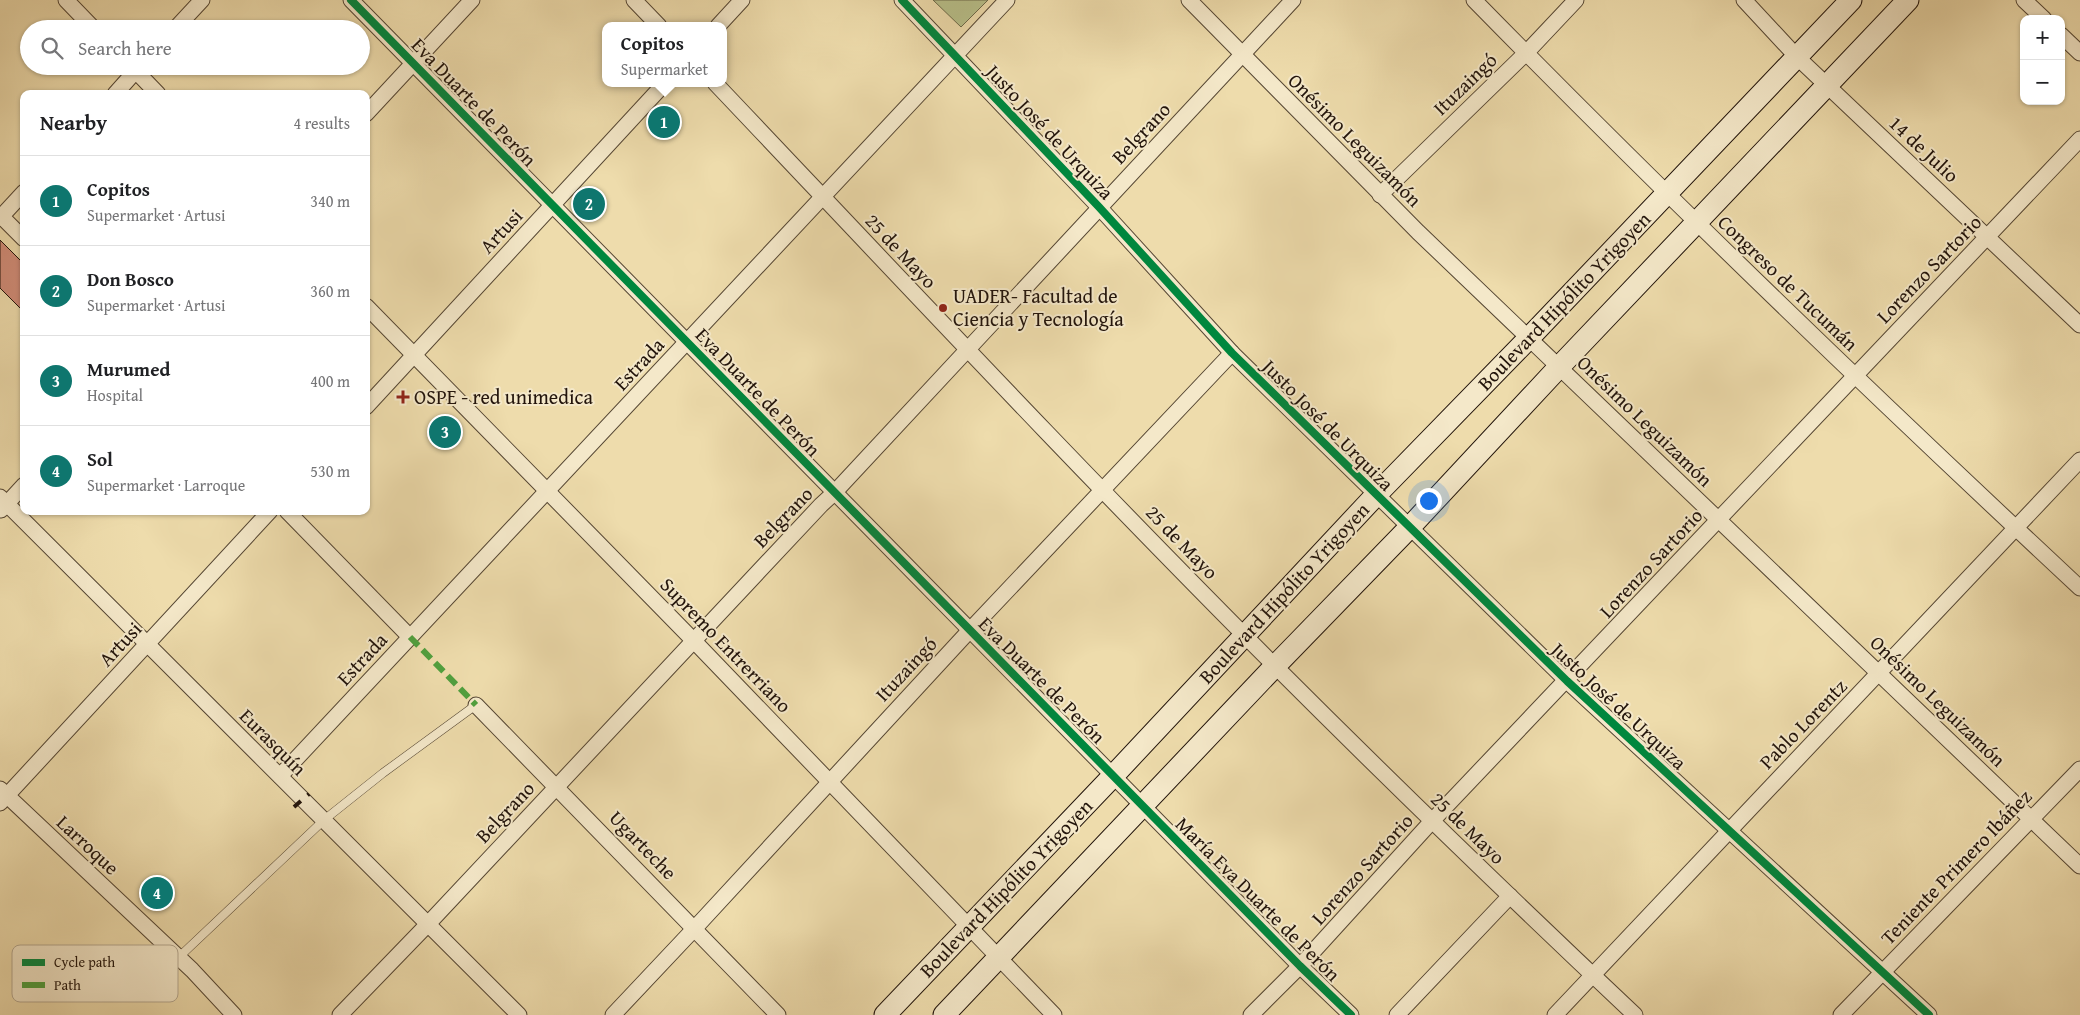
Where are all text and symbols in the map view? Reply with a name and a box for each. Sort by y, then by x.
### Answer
map controls [2020,15,2065,105]
button: + [2020,15,2065,60]
search box [20,20,370,75]
popup [602,22,727,87]
text: Copitos [621,29,684,57]
street label: Eva Duarte de Perón [405,31,544,173]
icon: search [38,34,66,62]
text: Search here [78,34,172,62]
street label: Ituzaingó [1426,46,1503,122]
street label: Justo José de Urquiza [978,55,1121,206]
text: Supermarket [621,57,708,81]
button: − [2020,60,2065,105]
street label: Onésimo Leguizamón [1282,66,1429,213]
street label: Belgrano [1104,95,1177,170]
pin: 1 [648,103,680,141]
text: Nearby [40,107,107,138]
street label: 14 de Julio [1883,108,1966,189]
text: 4 results [293,111,350,135]
text: Copitos [87,175,150,203]
pin: 2 [573,185,605,223]
text: 1 [52,189,60,213]
text: 340 m [310,189,350,213]
street label: Artusi [472,202,529,259]
text: Supermarket · Artusi [87,203,226,227]
street label: Boulevard Hipólito Yrigoyen [1470,205,1657,397]
street label: 25 de Mayo [859,206,944,295]
street label: Congreso de Tucumán [1712,208,1865,357]
street label: Lorenzo Sartorio [1869,208,1988,329]
text: Don Bosco [87,265,174,293]
text: 2 [52,279,60,303]
text: 360 m [310,279,350,303]
place label: UADER- Facultad de Ciencia y Tecnología [953,281,1124,333]
text: Supermarket · Artusi [87,293,226,317]
marker: UADER- Facultad de Ciencia y Tecnología [937,302,949,314]
street label: Eva Duarte de Perón [689,321,828,463]
street label: Estrada [607,330,671,396]
street label: Onésimo Leguizamón [1571,348,1720,493]
street label: Justo José de Urquiza [1254,350,1401,497]
text: Murumed [87,355,170,383]
text: 3 [52,369,60,393]
text: 400 m [310,369,350,393]
place label: OSPE - red unimedica [414,382,593,411]
text: Hospital [87,383,143,407]
marker: OSPE - red unimedica [396,390,410,404]
pin: 3 [429,413,461,451]
text: Sol [87,445,113,473]
text: 4 [52,459,60,483]
text: 530 m [310,459,350,483]
text: Supermarket · Larroque [87,473,245,497]
street label: Belgrano [746,480,819,554]
your location [1416,488,1442,514]
street label: Boulevard Hipólito Yrigoyen [1192,496,1376,690]
street label: 25 de Mayo [1139,498,1225,585]
street label: Lorenzo Sartorio [1592,501,1709,624]
street label: Supremo Entrerriano [654,570,799,719]
street label: Eva Duarte de Perón [972,610,1112,750]
street label: Artusi [91,615,148,672]
street label: Estrada [330,625,394,691]
street label: Onésimo Leguizamón [1864,628,2013,773]
street label: Ituzaingó [868,630,943,708]
street label: Justo José de Urquiza [1543,633,1694,777]
street label: Pablo Lorentz [1752,672,1853,775]
street label: Eurasquín [233,701,314,782]
street label: Belgrano [468,774,541,849]
street label: Teniente Primero Ibáñez [1874,782,2038,951]
street label: 25 de Mayo [1425,785,1512,871]
street label: Boulevard Hipólito Yrigoyen [912,792,1099,984]
street label: Ugarteche [603,803,684,886]
street label: Lorenzo Sartorio [1304,807,1419,931]
street label: Larroque [51,808,126,881]
street label: María Eva Duarte de Perón [1169,810,1347,988]
pin: 4 [141,874,173,912]
legend [12,945,178,1002]
text: Cycle path [54,952,115,972]
text: Path [54,975,81,995]

